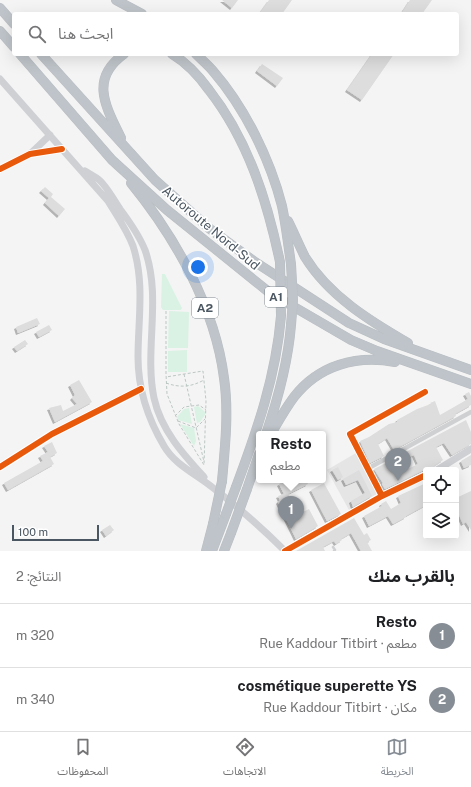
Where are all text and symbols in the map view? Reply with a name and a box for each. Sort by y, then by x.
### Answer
search box [12,12,459,56]
icon: search [26,23,48,45]
text: ابحث هنا [58,25,113,42]
street label: Autoroute Nord-Sud [159,183,263,273]
your location [188,257,208,277]
road number: A1 [265,287,287,307]
road number: A2 [192,298,218,318]
popup [256,431,326,483]
text: Resto [270,435,312,452]
pin: 2 [385,448,411,481]
text: مطعم [270,458,301,473]
map controls [423,467,459,539]
button: locate [423,467,459,503]
pin: 1 [278,496,304,529]
button: layers [423,503,459,539]
scale bar [12,523,99,542]
text: 100 m [18,526,48,538]
text: بالقرب منك [368,566,455,586]
text: النتائج: 2 [16,569,61,584]
text: Resto [376,613,417,630]
text: 320 m [16,628,54,643]
text: 1 [439,628,445,643]
text: مطعم · Rue Kaddour Titbirt [259,636,417,651]
text: cosmétique superette YS [238,677,417,694]
text: 340 m [16,692,55,707]
text: 2 [438,692,446,707]
text: مكان · Rue Kaddour Titbirt [263,700,417,715]
tab: المحفوظات [57,736,108,783]
tab: الاتجاهات [223,736,266,783]
tab: الخريطة [381,736,414,783]

